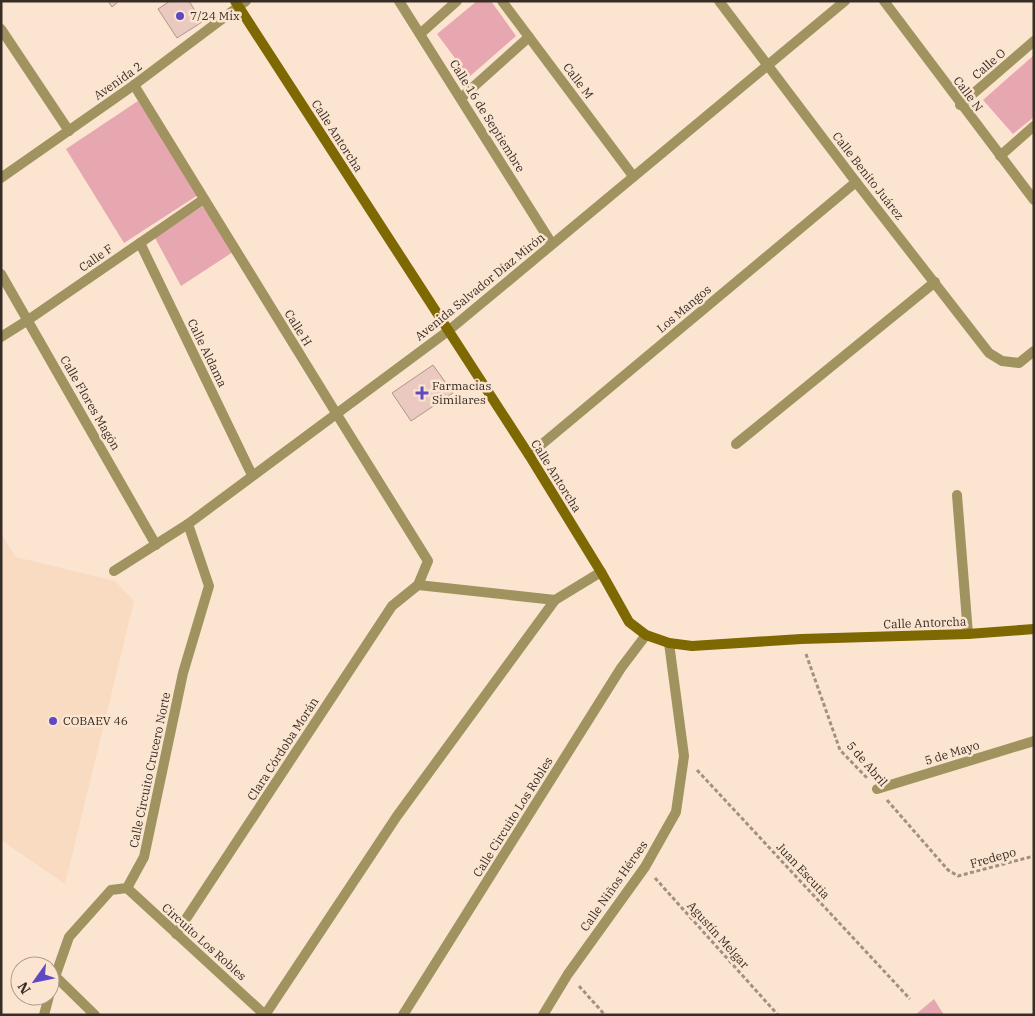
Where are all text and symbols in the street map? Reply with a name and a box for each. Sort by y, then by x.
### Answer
place label: 7/24 Mix [190,8,240,23]
marker: 7/24 Mix [174,10,186,22]
street label: Calle O [969,45,1008,82]
street label: Calle 16 de Septiembre [447,57,528,175]
street label: Avenida 2 [91,58,145,103]
street label: Calle M [560,60,597,102]
street label: Calle N [950,73,986,114]
street label: Calle Antorcha [309,97,367,175]
street label: Calle Benito Juárez [829,129,907,223]
street label: Avenida Salvador Díaz Mirón [412,229,548,344]
street label: Calle F [76,241,116,275]
street label: Los Mangos [653,281,714,336]
street label: Calle H [281,307,315,349]
street label: Calle Aldama [184,316,231,390]
street label: Calle Flores Magón [57,353,124,453]
place label: Farmacias Similares [432,378,491,407]
marker: Farmacias Similares [416,387,428,399]
street label: Calle Antorcha [528,437,585,515]
street label: Calle Antorcha [883,614,967,631]
street label: Calle Circuito Crucero Norte [126,691,173,849]
street label: Clara Córdoba Morán [244,694,322,803]
place label: COBAEV 46 [63,713,128,728]
marker: COBAEV 46 [47,715,59,727]
street label: 5 de Mayo [923,737,981,768]
street label: 5 de Abril [844,738,891,789]
street label: Calle Circuito Los Robles [469,754,556,880]
street label: Calle Niños Héroes [577,837,651,934]
street label: Juan Escutia [773,839,834,902]
street label: Fredepo [968,844,1018,871]
street label: Agustín Melgar [684,898,753,972]
street label: Circuito Los Robles [159,900,250,984]
north arrow [10,956,60,1006]
text: N [14,979,35,998]

